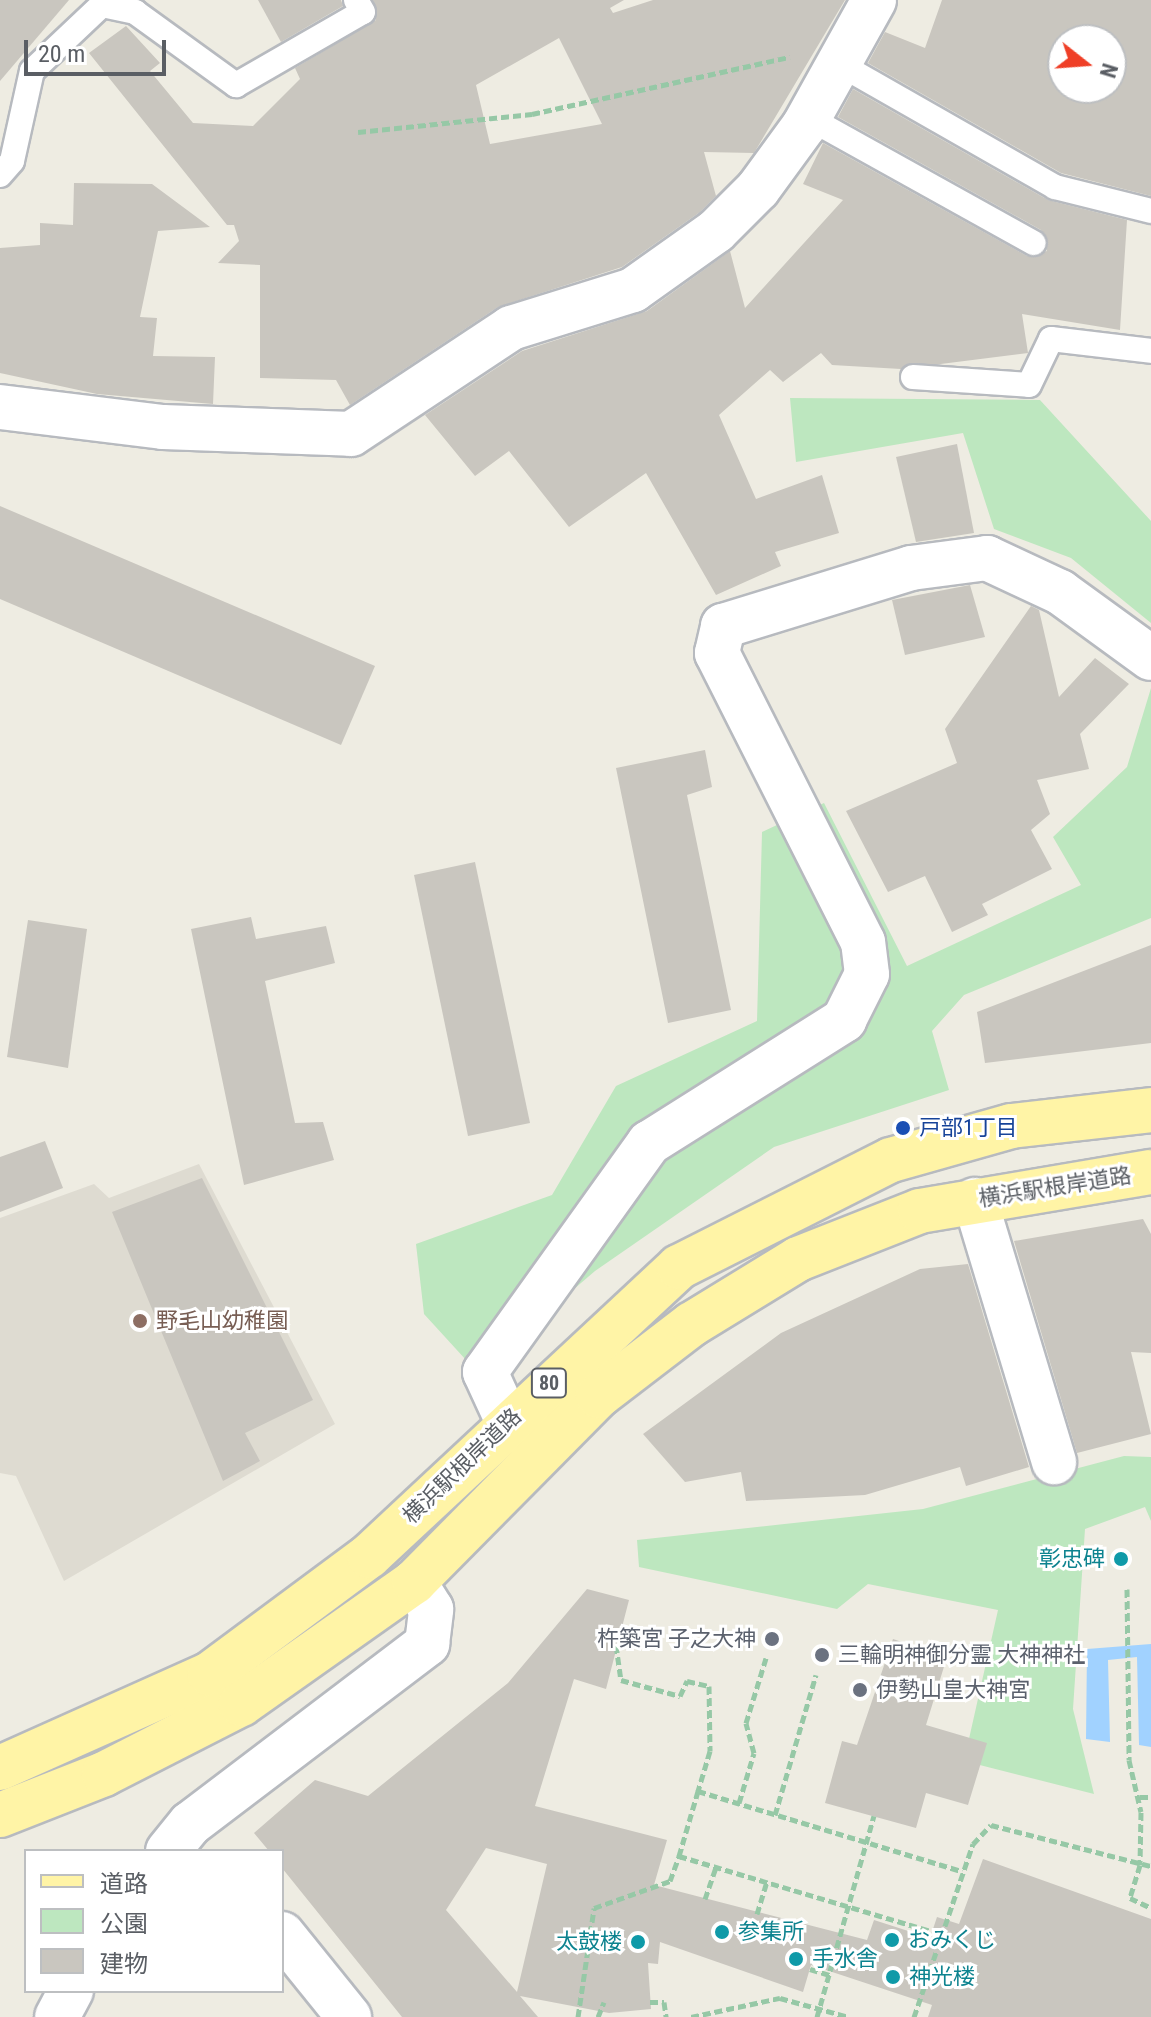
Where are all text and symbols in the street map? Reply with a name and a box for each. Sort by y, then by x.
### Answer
scale bar [28,24,170,74]
north arrow [1047,24,1127,104]
text: 20 m [38,40,85,68]
text: N [1095,60,1122,81]
place label: 戸部1丁目 [919,1115,1018,1141]
marker: 戸部1丁目 [894,1119,912,1137]
street label: 横浜駅根岸道路 [977,1162,1133,1212]
place label: 野毛山幼稚園 [156,1308,288,1334]
marker: 野毛山幼稚園 [131,1312,149,1330]
road number: 80 [529,1367,569,1399]
street label: 横浜駅根岸道路 [397,1403,527,1529]
place label: 彰忠碑 [1039,1546,1105,1572]
marker: 彰忠碑 [1112,1550,1130,1568]
place label: 杵築宮 子之大神 [597,1626,756,1652]
marker: 杵築宮 子之大神 [763,1630,781,1648]
place label: 三輪明神御分霊 大神神社 [838,1642,1085,1668]
marker: 三輪明神御分霊 大神神社 [813,1646,831,1664]
place label: 伊勢山皇大神宮 [876,1677,1030,1703]
marker: 伊勢山皇大神宮 [851,1681,869,1699]
legend [24,1849,284,1993]
text: 道路 [100,1870,148,1898]
text: 公園 [100,1910,148,1938]
place label: 参集所 [738,1919,804,1945]
marker: 参集所 [713,1923,731,1941]
place label: おみくじ [908,1927,996,1953]
place label: 太鼓楼 [556,1929,622,1955]
marker: おみくじ [883,1931,901,1949]
marker: 太鼓楼 [629,1933,647,1951]
place label: 手水舎 [812,1946,878,1972]
text: 建物 [100,1950,148,1978]
marker: 手水舎 [787,1950,805,1968]
place label: 神光楼 [909,1964,975,1990]
marker: 神光楼 [884,1968,902,1986]

